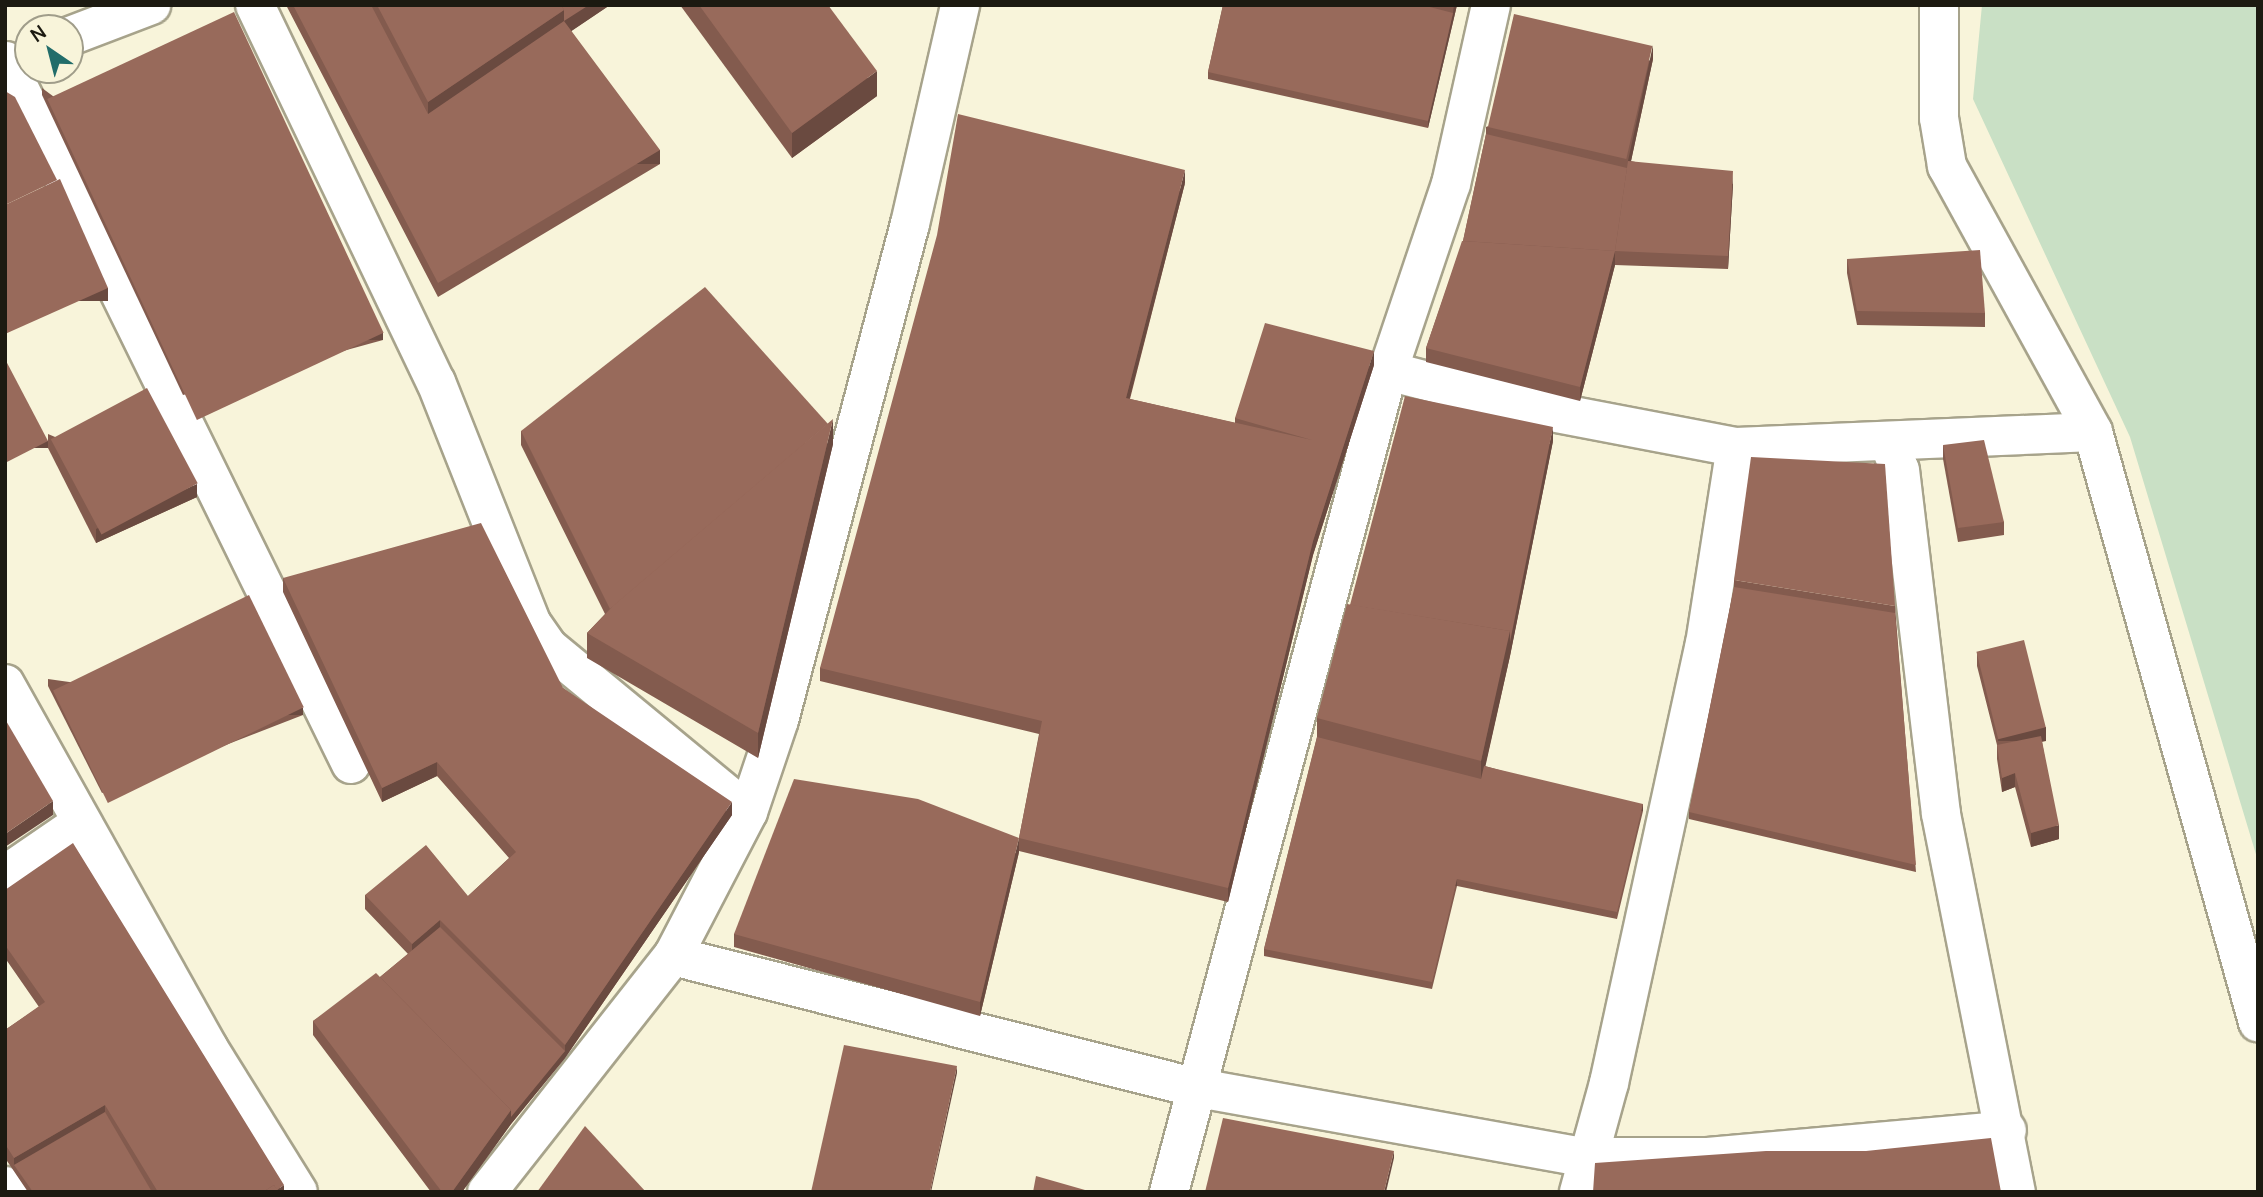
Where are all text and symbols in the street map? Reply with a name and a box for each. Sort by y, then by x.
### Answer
north arrow [14,14,84,84]
text: N [25,19,51,48]

